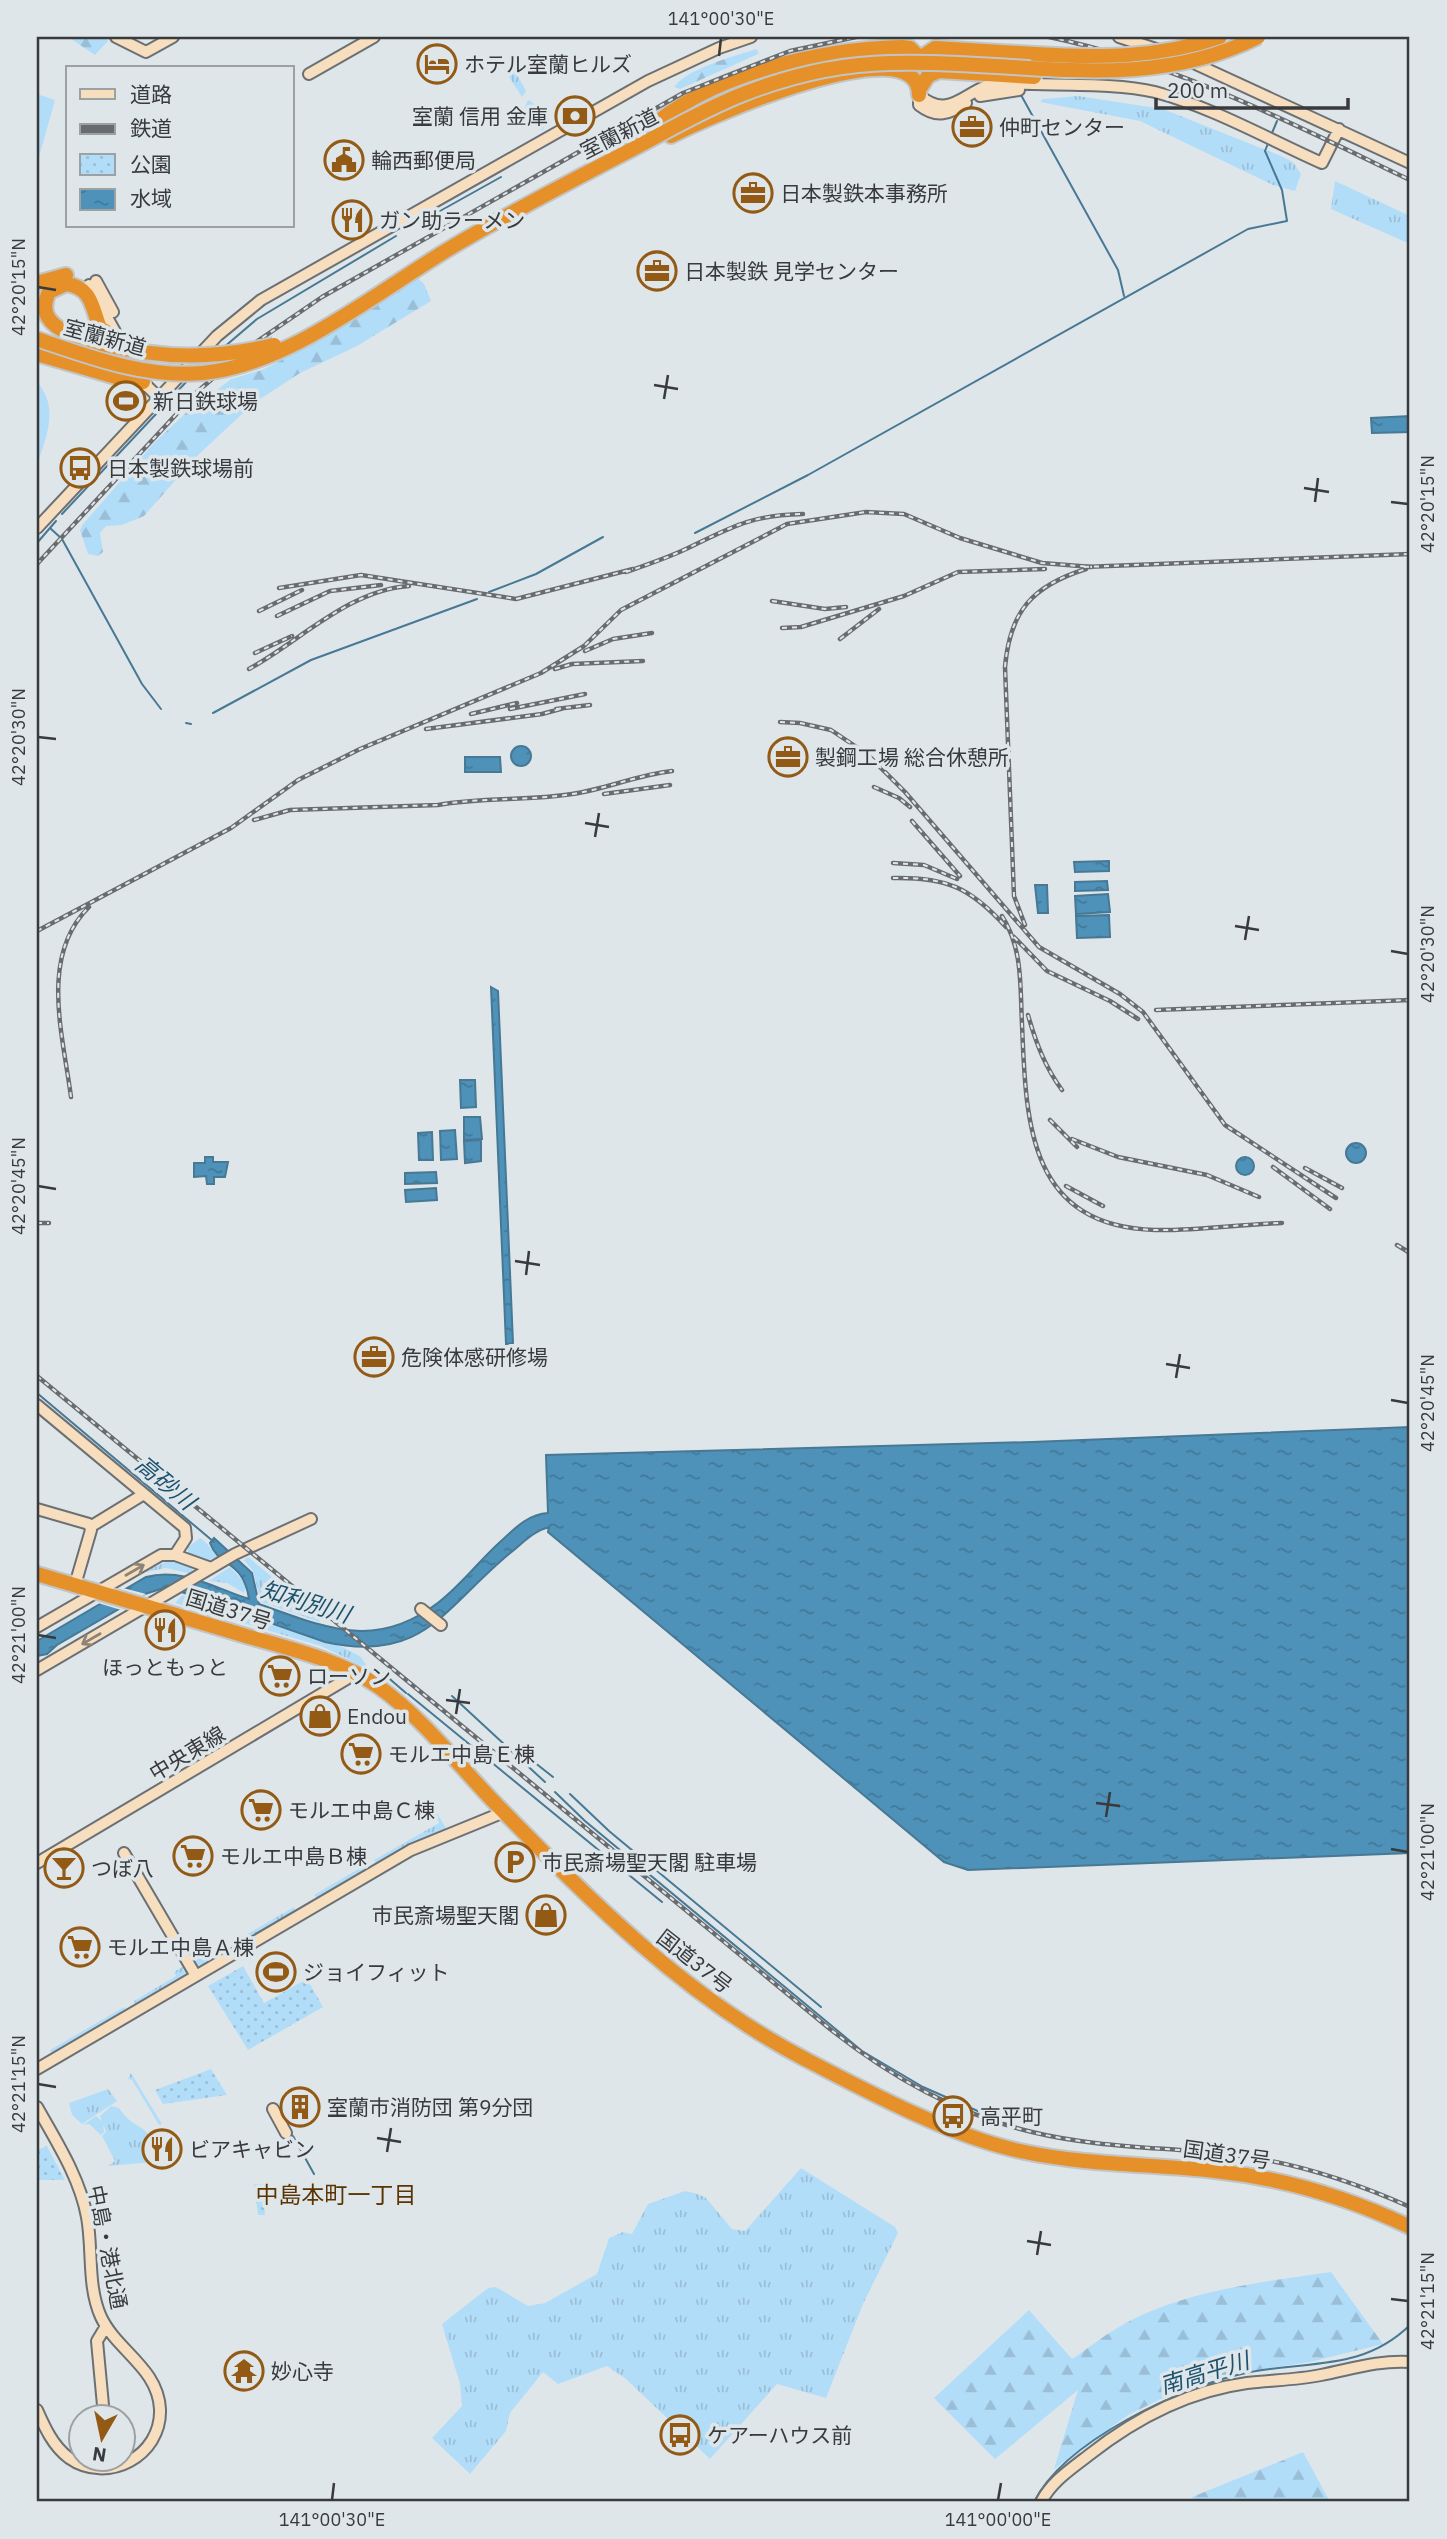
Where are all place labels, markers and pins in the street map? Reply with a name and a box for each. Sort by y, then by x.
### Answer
hotel icon: ホテル室蘭ヒルズ [416,43,458,85]
place label: ホテル室蘭ヒルズ [464,50,632,78]
bank icon: 室蘭 信用 金庫 [554,95,596,137]
place label: 室蘭 信用 金庫 [412,102,548,130]
office icon: 仲町センター [951,106,993,148]
place label: 仲町センター [999,113,1125,141]
public building icon: 輪西郵便局 [323,139,365,181]
place label: 輪西郵便局 [371,146,476,174]
office icon: 日本製鉄本事務所 [732,172,774,214]
place label: 日本製鉄本事務所 [780,179,948,207]
restaurant icon: ガン助ラーメン [331,199,373,241]
place label: ガン助ラーメン [379,206,525,234]
office icon: 日本製鉄 見学センター [636,250,678,292]
place label: 日本製鉄 見学センター [684,257,899,285]
sports icon: 新日鉄球場 [105,380,147,422]
place label: 新日鉄球場 [153,387,258,415]
bus stop icon: 日本製鉄球場前 [59,447,101,489]
place label: 日本製鉄球場前 [107,454,254,482]
office icon: 製鋼工場 総合休憩所 [767,736,809,778]
place label: 製鋼工場 総合休憩所 [815,743,1009,771]
office icon: 危険体感研修場 [353,1336,395,1378]
place label: 危険体感研修場 [401,1343,548,1371]
restaurant icon: ほっともっと [144,1609,186,1651]
place label: ほっともっと [102,1653,228,1681]
supermarket icon: ローソン [259,1655,301,1697]
place label: ローソン [307,1662,391,1690]
shop icon: Endou [299,1695,341,1737]
place label: Endou [347,1702,407,1730]
supermarket icon: モルエ中島Ｅ棟 [340,1733,382,1775]
place label: モルエ中島Ｅ棟 [388,1740,535,1768]
supermarket icon: モルエ中島Ｃ棟 [240,1789,282,1831]
place label: モルエ中島Ｃ棟 [288,1796,435,1824]
supermarket icon: モルエ中島Ｂ棟 [172,1835,214,1877]
parking icon: 市民斎場聖天閣 駐車場 [494,1841,536,1883]
place label: モルエ中島Ｂ棟 [220,1842,367,1870]
bar icon: つぼ八 [43,1847,85,1889]
place label: 市民斎場聖天閣 駐車場 [542,1848,757,1876]
place label: つぼ八 [91,1854,154,1882]
shop icon: 市民斎場聖天閣 [525,1894,567,1936]
place label: 市民斎場聖天閣 [372,1901,519,1929]
supermarket icon: モルエ中島Ａ棟 [59,1926,101,1968]
place label: モルエ中島Ａ棟 [107,1933,254,1961]
sports icon: ジョイフィット [255,1951,297,1993]
place label: ジョイフィット [303,1958,450,1986]
building icon: 室蘭市消防団 第9分団 [279,2086,321,2128]
place label: 室蘭市消防団 第9分団 [327,2093,534,2121]
bus stop icon: 高平町 [932,2095,974,2137]
place label: 高平町 [980,2102,1043,2130]
restaurant icon: ビアキャビン [141,2128,183,2170]
place label: ビアキャビン [189,2135,315,2163]
temple icon: 妙心寺 [223,2350,265,2392]
place label: 妙心寺 [271,2357,334,2385]
bus stop icon: ケアーハウス前 [659,2414,701,2456]
place label: ケアーハウス前 [707,2421,852,2449]

